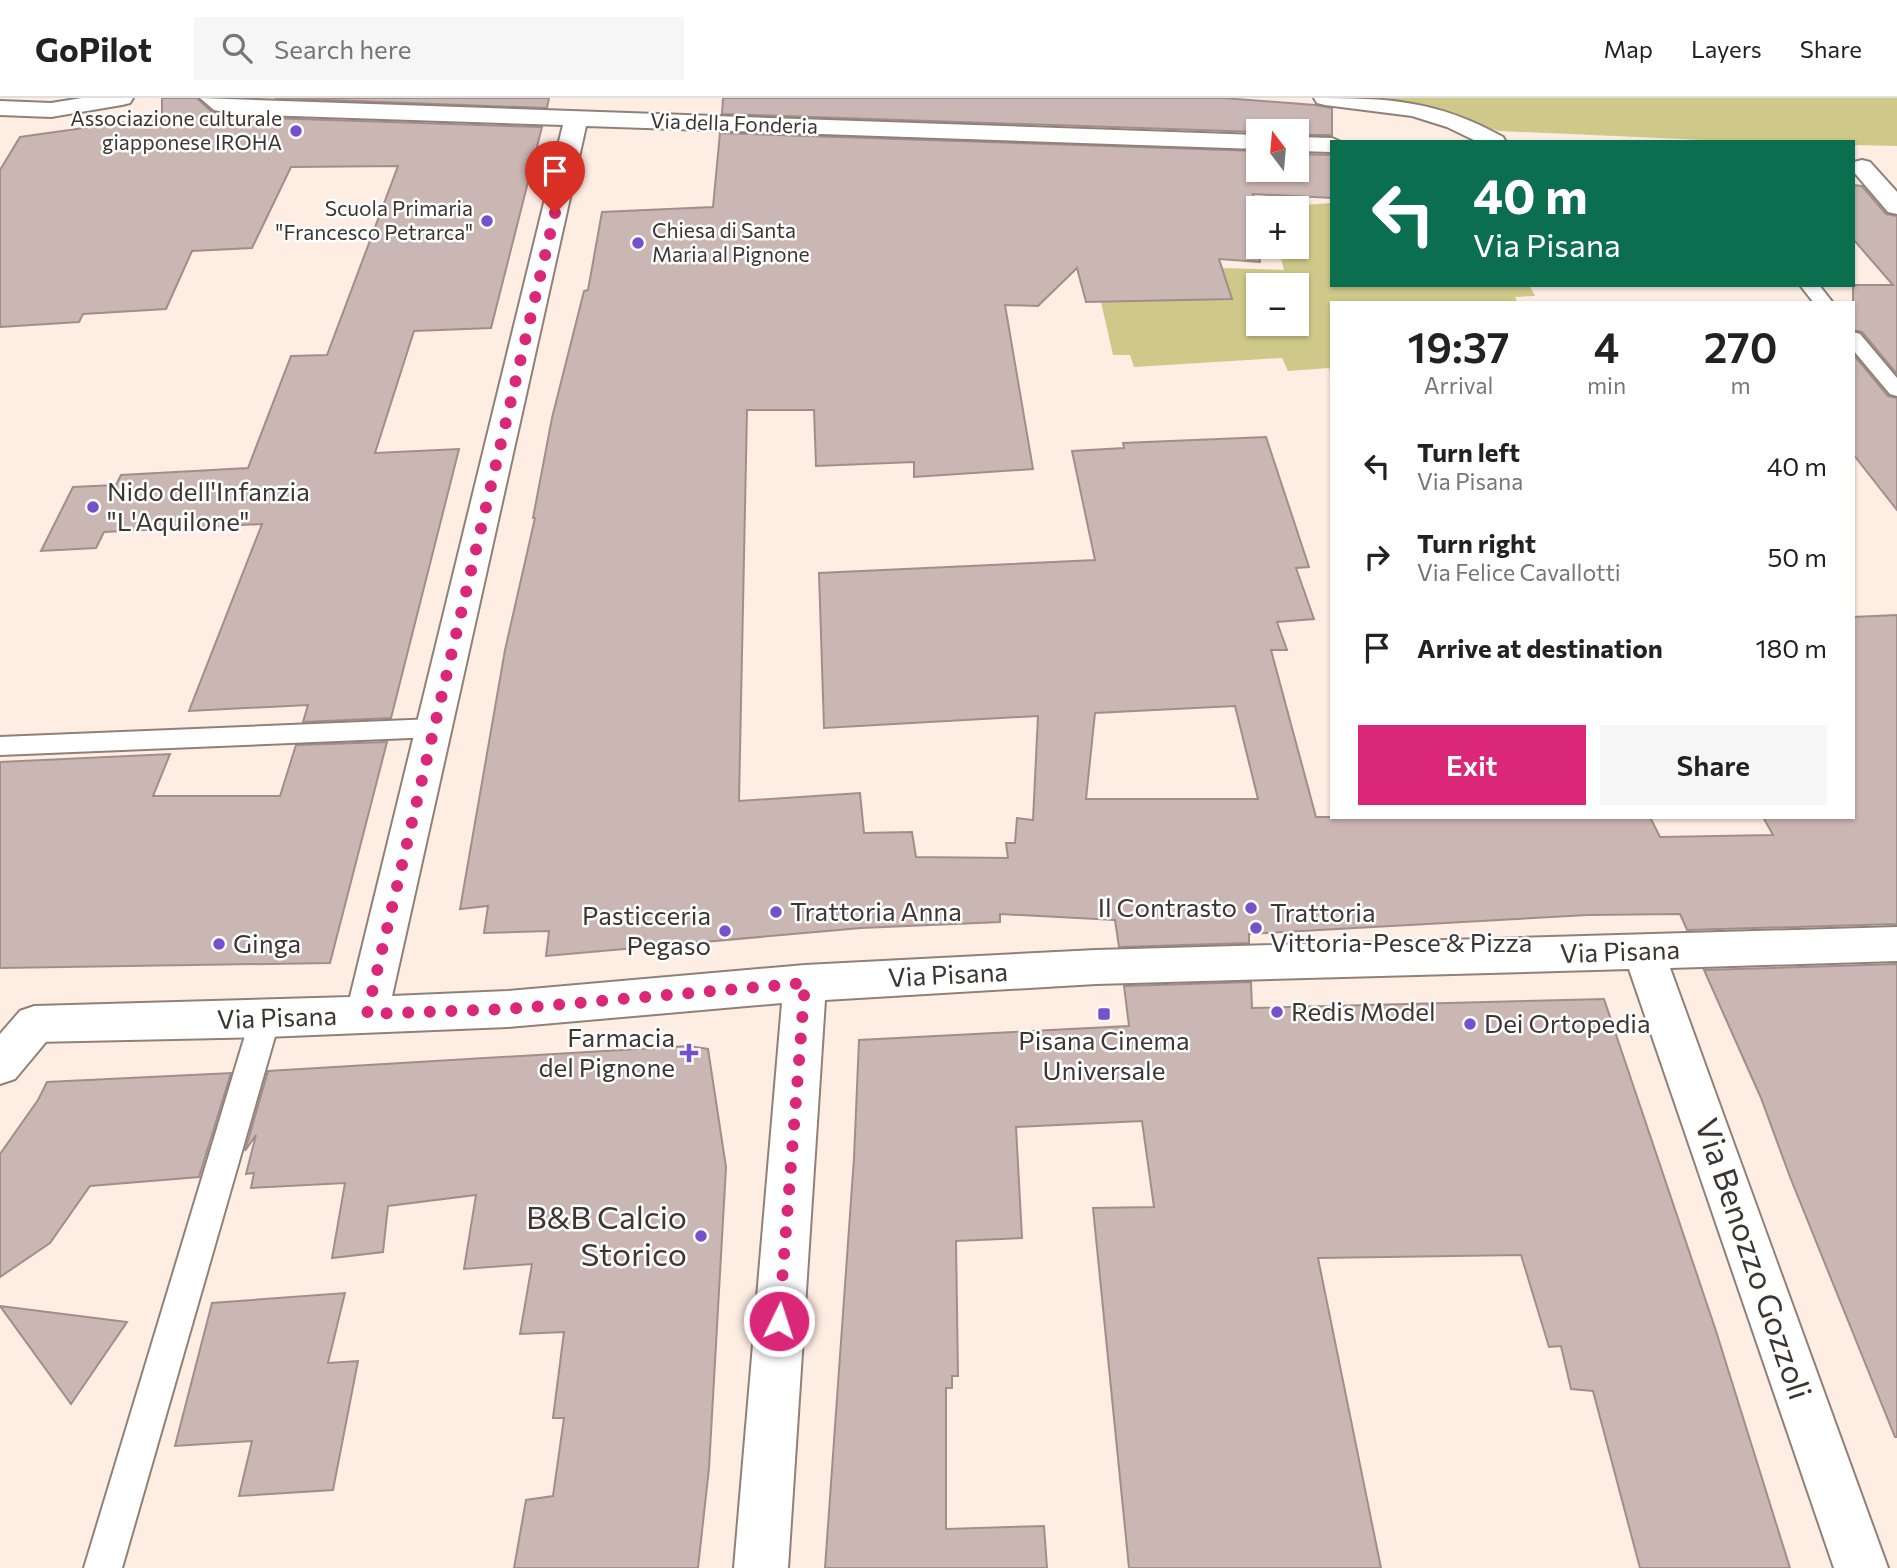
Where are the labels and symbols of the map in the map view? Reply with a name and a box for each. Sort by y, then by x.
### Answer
place label: Associazione culturale giapponese IROHA [70,105,282,154]
street label: Via della Fonderia [650,107,818,138]
north arrow [1246,119,1309,182]
marker: Associazione culturale giapponese IROHA [288,123,304,139]
pin [525,141,585,213]
place label: Scuola Primaria "Francesco Petrarca" [276,195,473,244]
marker: Scuola Primaria "Francesco Petrarca" [479,213,495,229]
place label: Chiesa di Santa Maria al Pignone [652,217,810,266]
marker: Chiesa di Santa Maria al Pignone [630,235,646,251]
place label: Nido dell'Infanzia "L'Aquilone" [107,475,310,536]
marker: Nido dell'Infanzia "L'Aquilone" [85,499,101,515]
place label: Il Contrasto [1098,891,1237,922]
place label: Trattoria Anna [790,895,962,926]
place label: Trattoria Vittoria-Pesce & Pizza [1270,896,1532,957]
place label: Pasticceria Pegaso [582,899,711,960]
marker: Il Contrasto [1243,900,1259,916]
marker: Trattoria Anna [768,904,784,920]
marker: Trattoria Vittoria-Pesce & Pizza [1248,920,1264,936]
marker: Pasticceria Pegaso [717,923,733,939]
place label: Ginga [233,927,301,958]
street label: Via Pisana [1559,933,1680,968]
marker: Ginga [211,936,227,952]
street label: Via Pisana [887,955,1009,992]
place label: Redis Model [1291,995,1435,1026]
street label: Via Pisana [216,999,337,1034]
marker: Redis Model [1269,1004,1285,1020]
marker: Pisana Cinema Universale [1096,1006,1112,1022]
place label: Dei Ortopedia [1484,1007,1651,1038]
marker: Dei Ortopedia [1462,1016,1478,1032]
place label: Farmacia del Pignone [539,1021,675,1082]
place label: Pisana Cinema Universale [1018,1024,1190,1085]
marker: Farmacia del Pignone [681,1045,697,1061]
street label: Via Benozzo Gozzoli [1688,1112,1822,1404]
place label: B&B Calcio Storico [526,1196,687,1273]
marker: B&B Calcio Storico [693,1228,709,1244]
position arrow [742,1284,816,1358]

